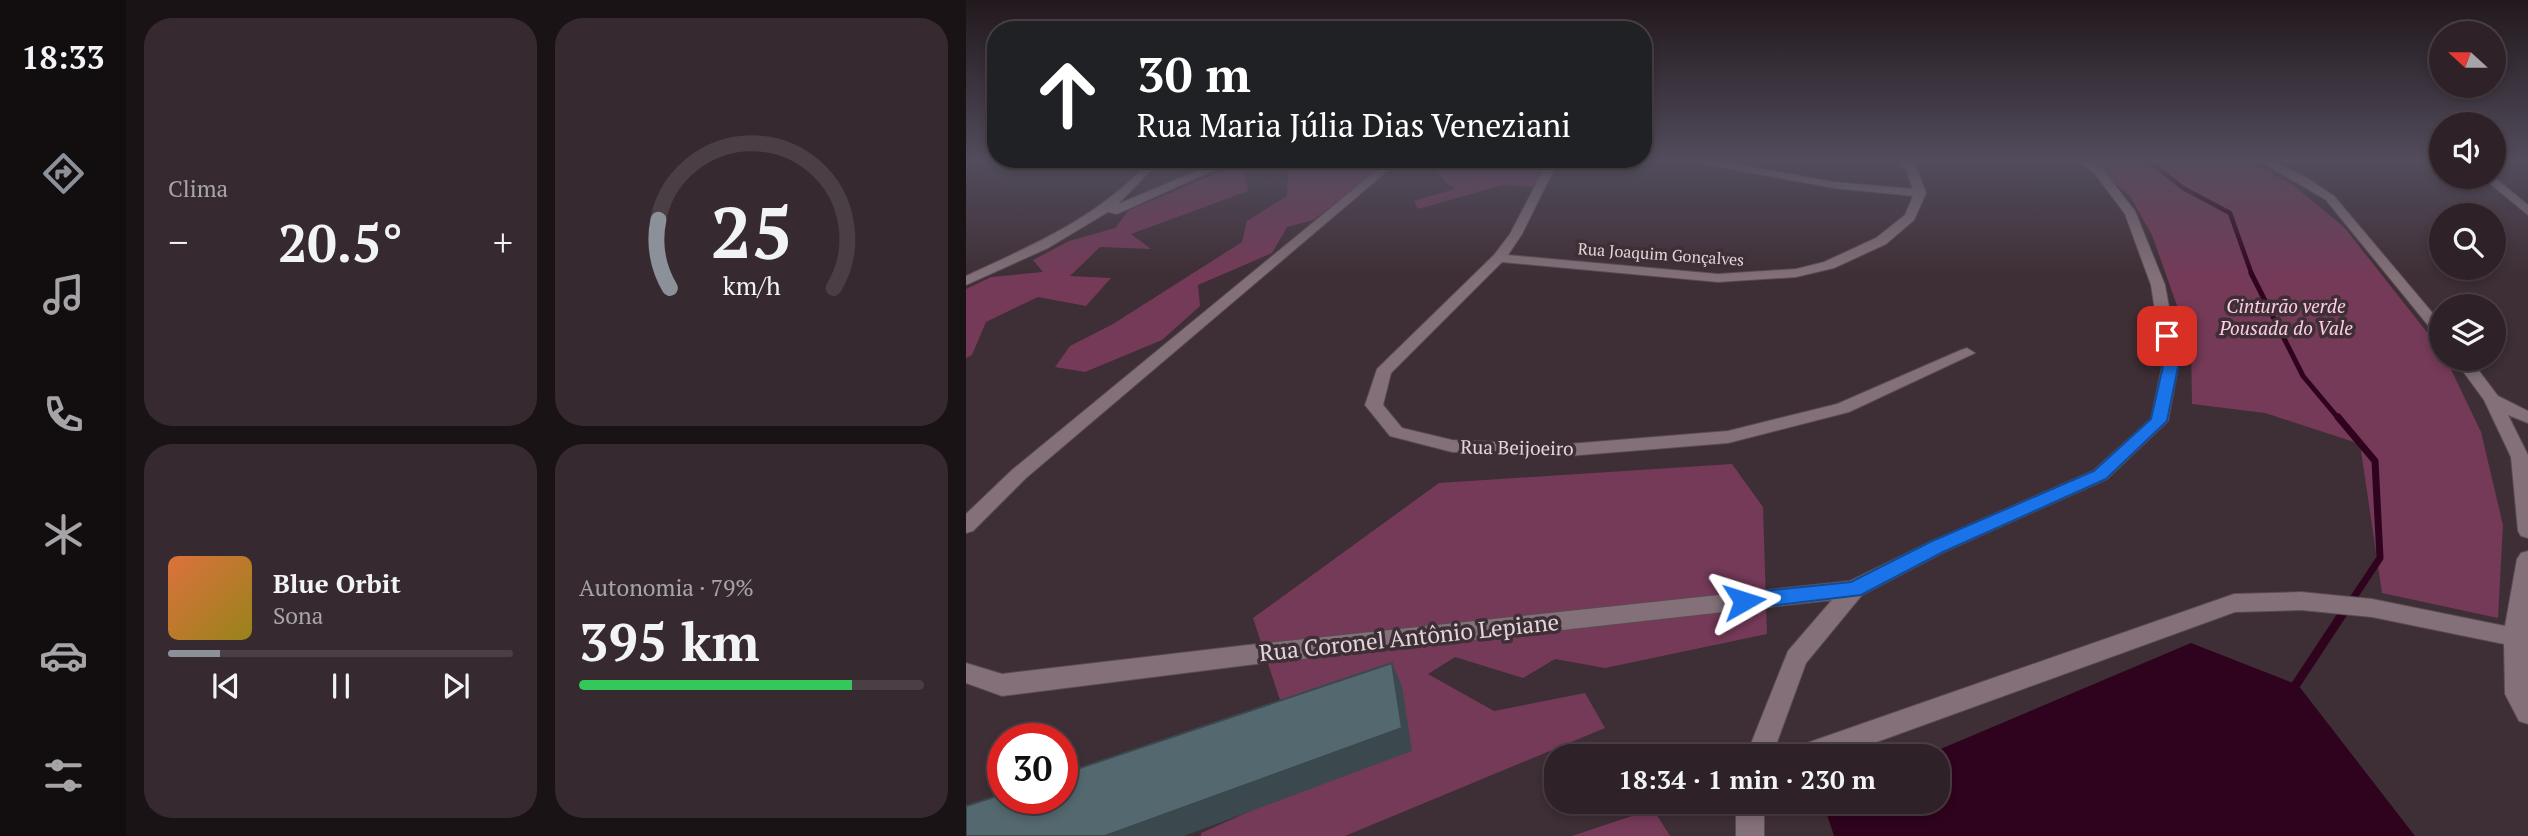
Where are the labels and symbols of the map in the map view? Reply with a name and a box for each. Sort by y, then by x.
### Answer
north arrow [2429,21,2506,98]
street label: Rua Joaquim Gonçalves [1577,237,1745,271]
park label: Cinturão verde Pousada do Vale [2218,293,2353,340]
pin [2137,306,2197,366]
street label: Rua Beijoeiro [1460,434,1574,460]
position arrow [1707,564,1781,638]
street label: Rua Coronel Antônio Lepiane [1258,606,1560,668]
speed limit sign: 30 [987,723,1078,814]

